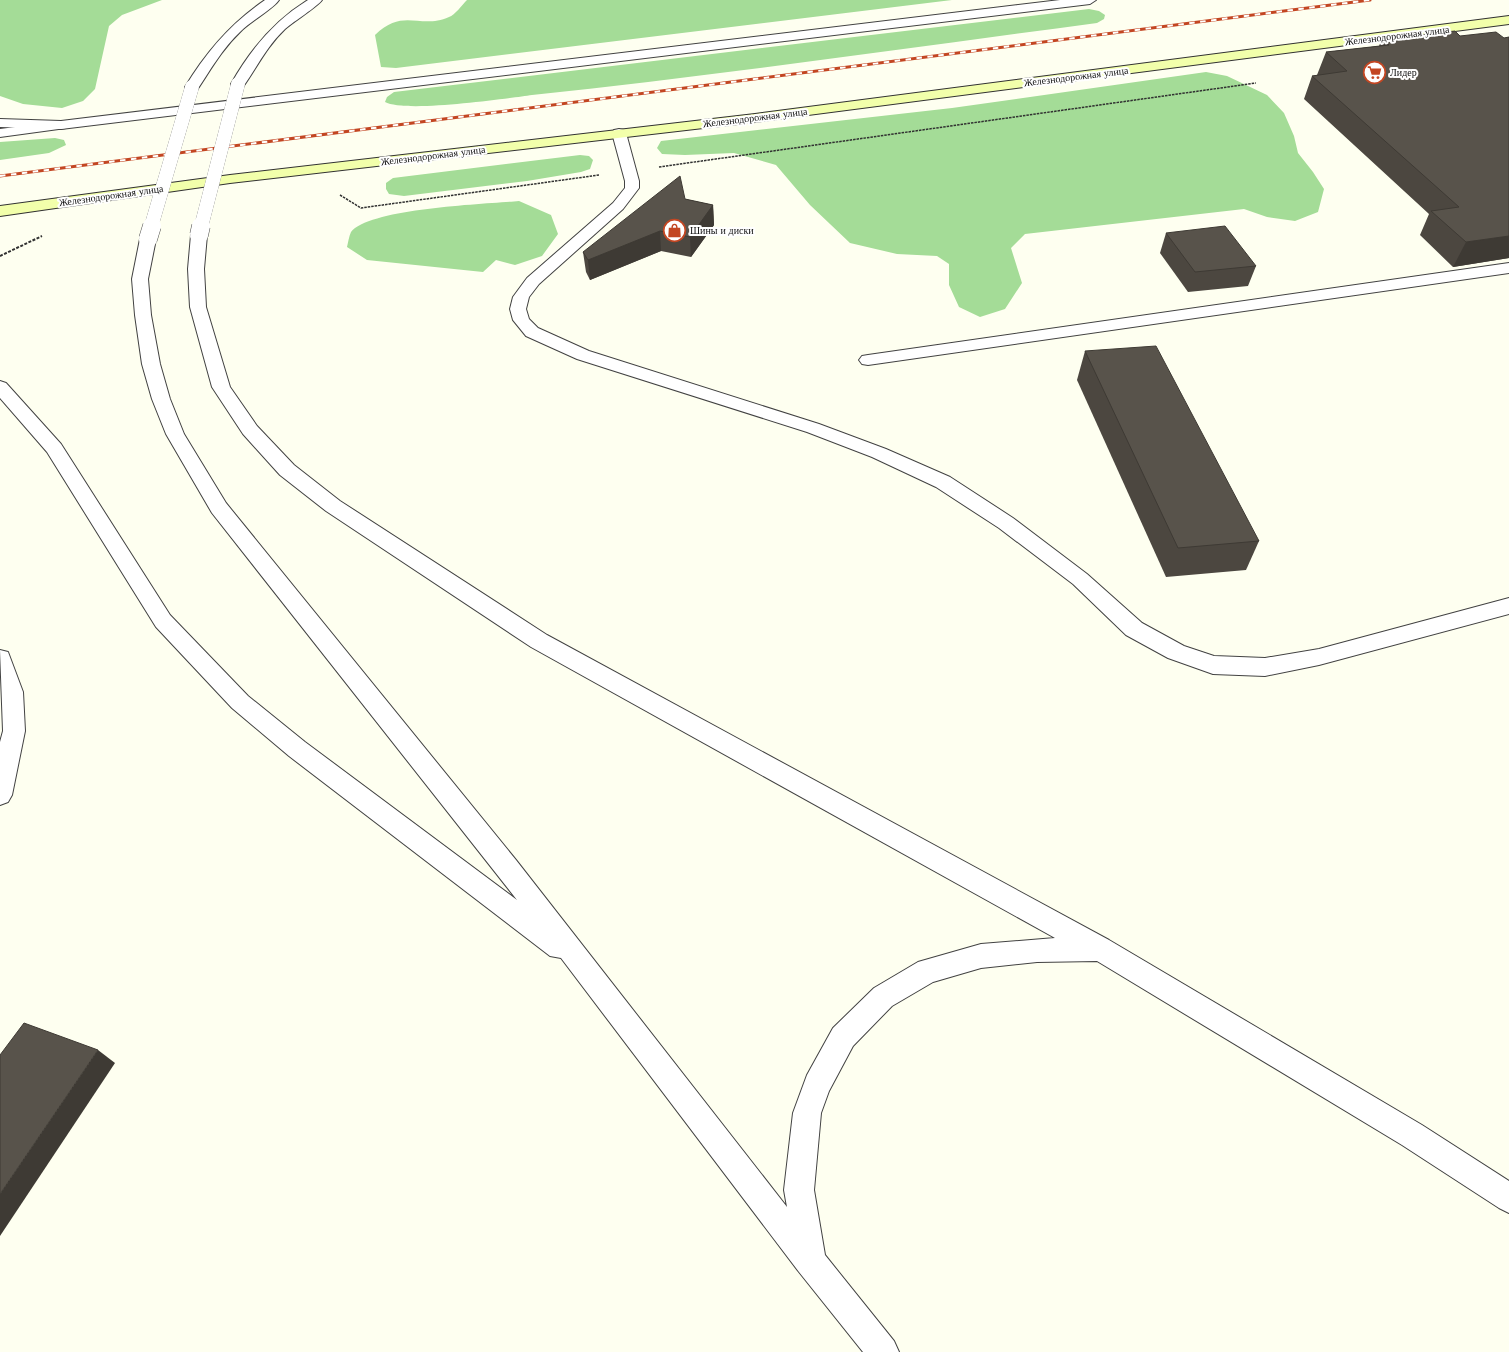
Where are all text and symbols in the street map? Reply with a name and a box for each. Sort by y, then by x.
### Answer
street label: Железнодорожная улица [1344,23,1451,48]
supermarket icon: Лидер [1362,59,1388,85]
street label: Железнодорожная улица [1023,64,1130,89]
place label: Лидер [1390,66,1417,79]
street label: Железнодорожная улица [702,105,809,130]
street label: Железнодорожная улица [380,143,487,168]
street label: Железнодорожная улица [58,182,165,209]
shop icon: Шины и диски [662,217,688,243]
place label: Шины и диски [690,224,754,237]

